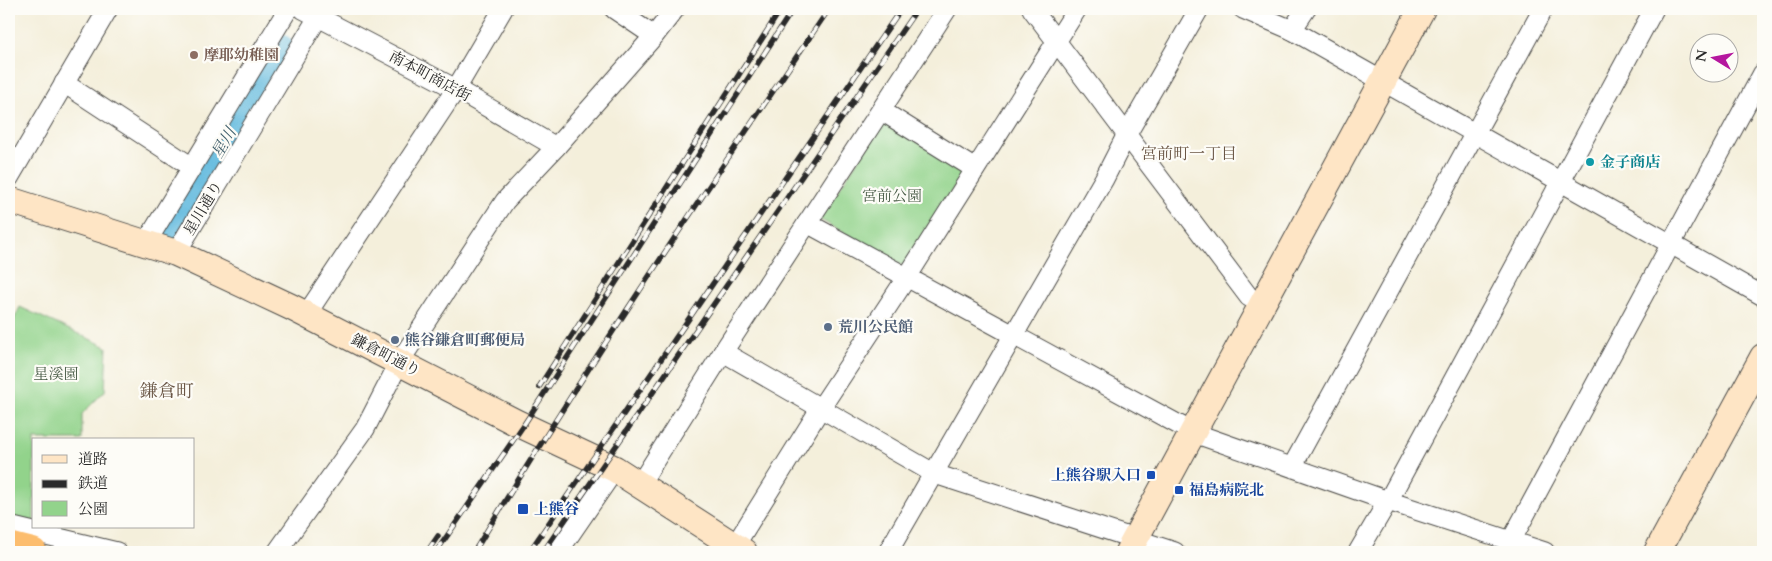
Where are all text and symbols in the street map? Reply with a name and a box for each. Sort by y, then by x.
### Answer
north arrow [1690,32,1740,82]
place label: 摩耶幼稚園 [204,45,279,65]
street label: 南本町商店街 [386,46,474,106]
text: N [1691,48,1712,63]
marker: 摩耶幼稚園 [188,49,200,61]
water label: 星川 [206,122,243,162]
district label: 宮前町一丁目 [1141,143,1237,165]
place label: 金子商店 [1600,152,1660,172]
marker: 金子商店 [1584,156,1596,168]
street label: 星川通り [179,177,227,239]
park label: 宮前公園 [862,186,922,206]
place label: 荒川公民館 [838,317,913,337]
marker: 荒川公民館 [822,321,834,333]
street label: 鎌倉町通り [348,329,424,381]
place label: 熊谷鎌倉町郵便局 [405,330,525,350]
marker: 熊谷鎌倉町郵便局 [389,334,401,346]
park label: 星溪園 [33,364,79,384]
district label: 鎌倉町 [140,379,194,404]
legend [32,438,195,528]
text: 道路 [78,449,108,469]
place label: 上熊谷駅入口 [1051,465,1141,485]
marker: 上熊谷駅入口 [1145,469,1157,481]
text: 鉄道 [78,473,108,493]
place label: 福島病院北 [1189,480,1264,500]
marker: 福島病院北 [1173,484,1185,496]
text: 公園 [78,499,108,519]
place label: 上熊谷 [534,499,579,519]
marker: 上熊谷 [516,502,530,516]

